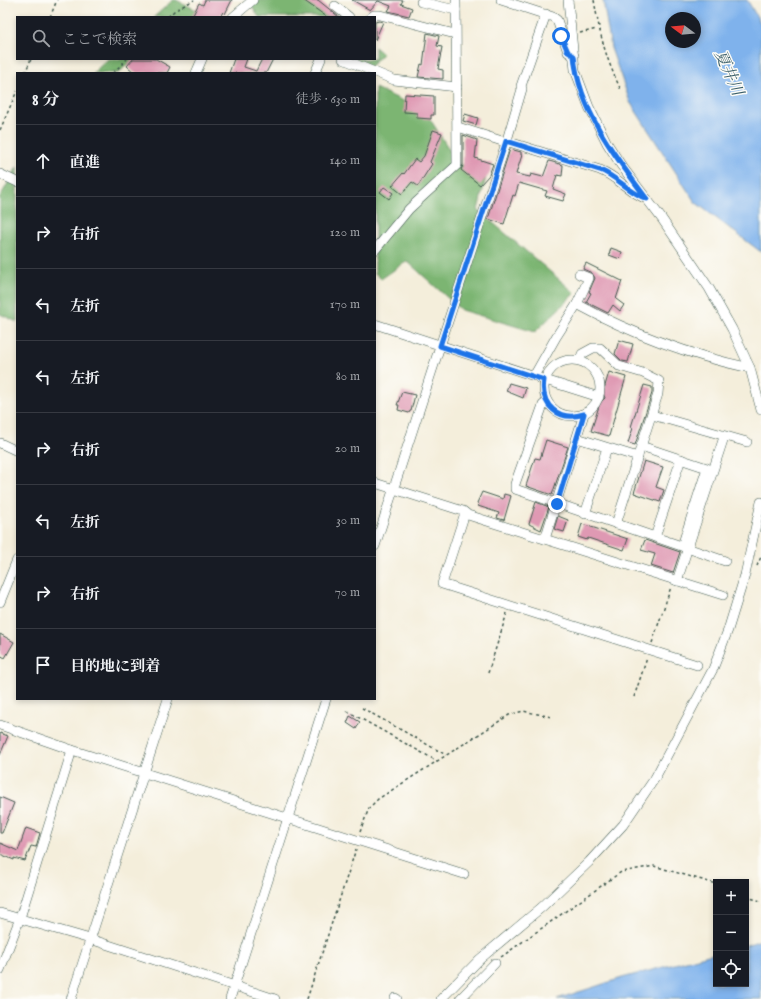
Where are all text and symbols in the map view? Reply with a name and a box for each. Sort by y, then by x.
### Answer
north arrow [665,12,701,48]
search box [16,16,376,60]
icon: search [30,27,52,49]
route start [552,27,570,45]
text: ここで検索 [62,30,137,49]
water label: 夏井川 [709,47,748,101]
text: 8 分 [32,90,59,111]
text: 徒歩 · 630 m [296,91,360,108]
icon: ahead [32,150,54,172]
text: 140 m [330,152,360,169]
text: 直進 [70,153,100,172]
icon: right [32,222,54,244]
text: 120 m [330,224,360,241]
text: 右折 [70,225,100,244]
icon: left [32,294,54,316]
text: 170 m [330,296,360,313]
text: 左折 [70,297,100,316]
icon: left [32,366,54,388]
text: 80 m [336,368,360,385]
text: 左折 [70,369,100,388]
icon: right [32,438,54,460]
text: 20 m [335,440,360,457]
text: 右折 [70,441,100,460]
route end [548,495,566,513]
icon: left [32,510,54,532]
text: 30 m [336,512,360,529]
text: 左折 [70,513,100,532]
icon: right [32,582,54,604]
text: 70 m [335,584,360,601]
text: 右折 [70,585,100,604]
icon: arrive [32,654,54,676]
text: 目的地に到着 [70,657,160,676]
map controls [713,879,749,987]
button: + [713,879,749,915]
button: − [713,915,749,951]
button: locate [713,951,749,987]

